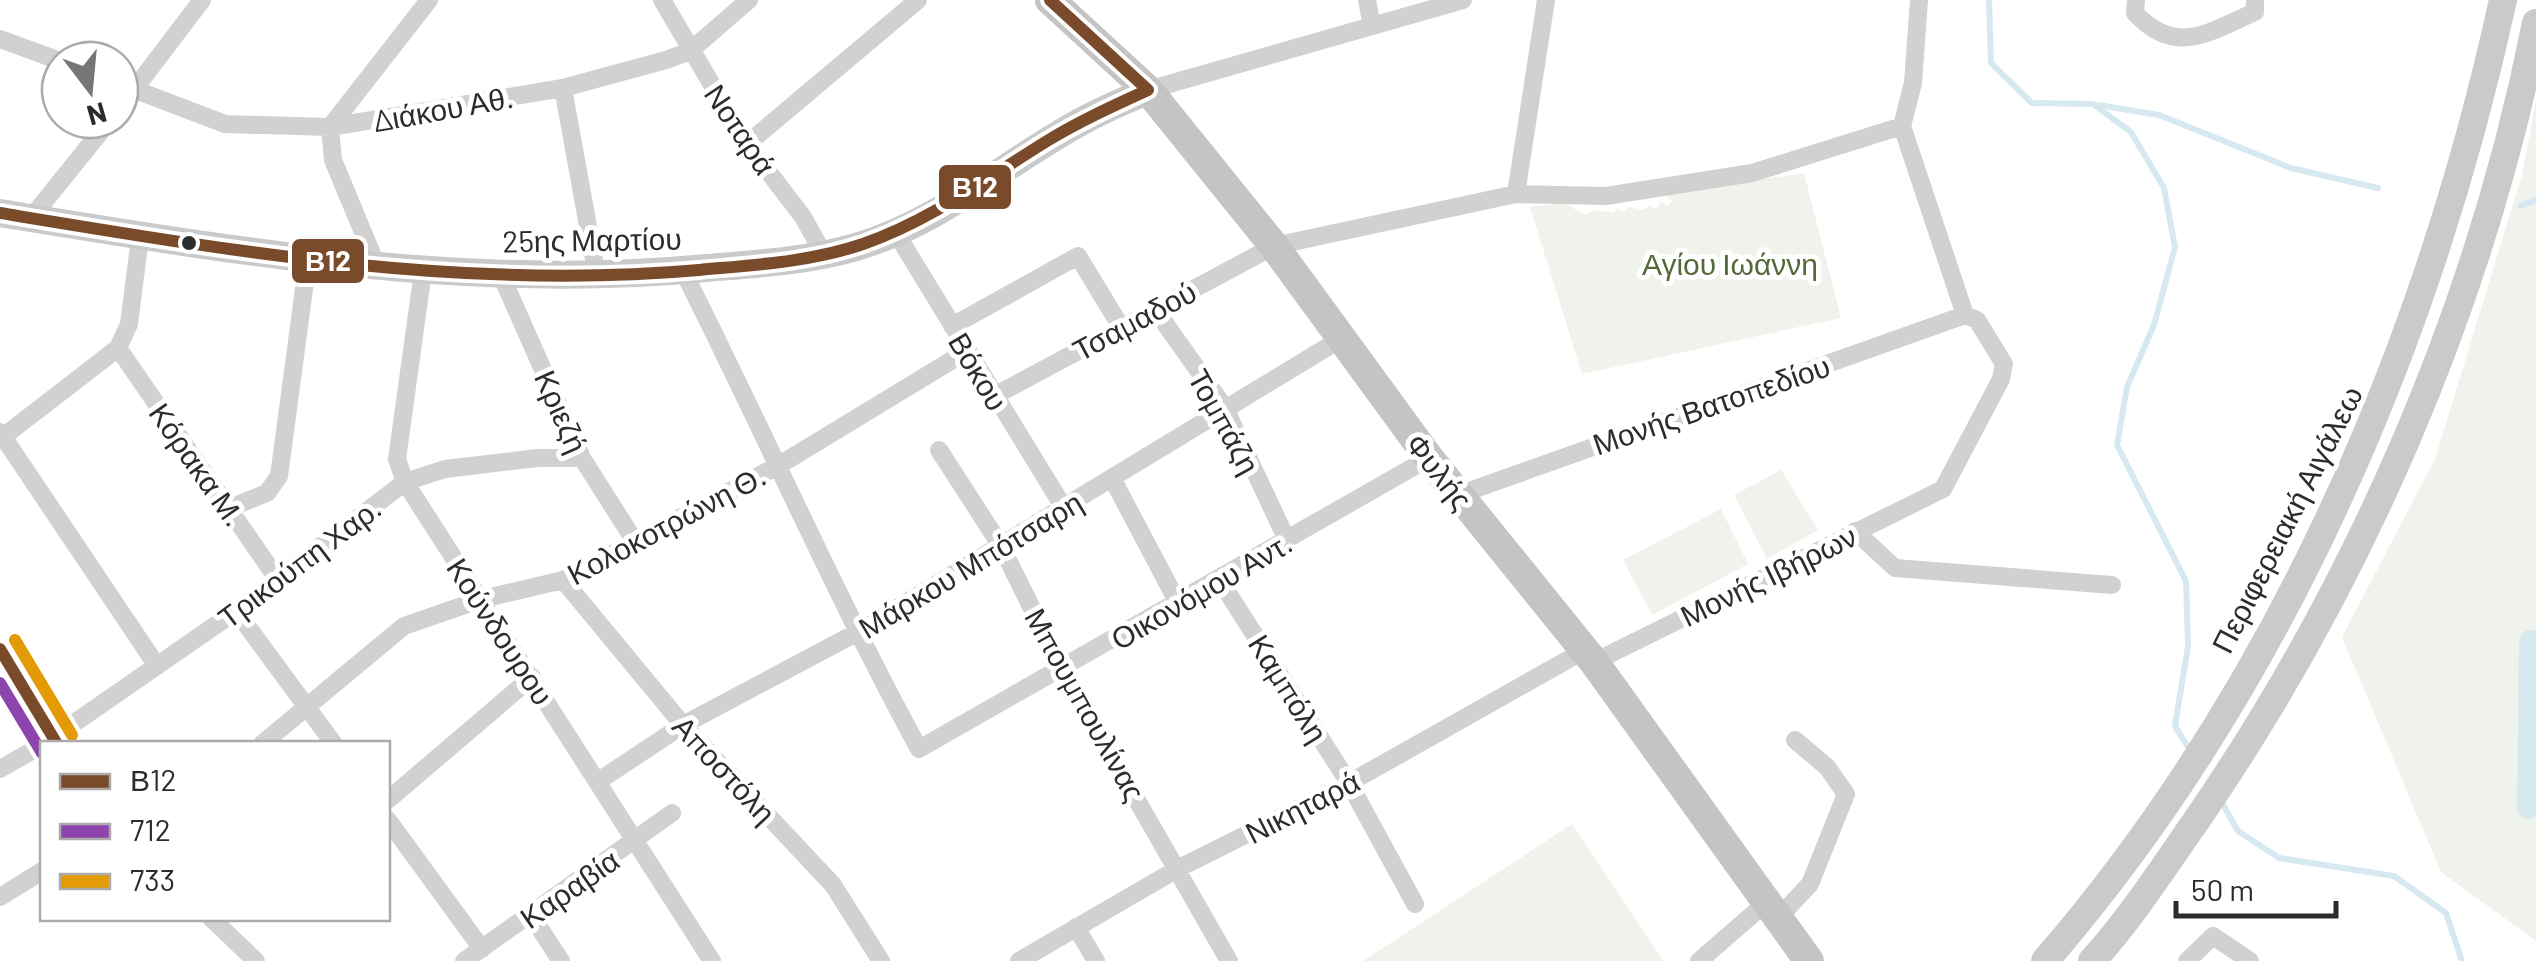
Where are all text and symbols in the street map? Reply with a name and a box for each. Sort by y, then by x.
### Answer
north arrow [40,40,140,140]
street label: Νοταρά [698,77,784,181]
street label: Διάκου Αθ. [370,78,516,138]
text: N [84,96,111,134]
line badge: Β12 [937,163,1013,211]
text: Β12 [952,169,998,203]
street label: 25ης Μαρτίου [502,219,682,259]
unlabelled marker [179,233,199,253]
line badge: Β12 [290,237,366,285]
text: Β12 [305,243,351,277]
park label: Αγίου Ιωάννη [1642,245,1818,281]
street label: Τσαμαδού [1066,273,1202,367]
street label: Βόκου [942,326,1016,416]
street label: Μονής Βατοπεδίου [1588,347,1834,461]
street label: Τομπάζη [1182,362,1268,480]
street label: Κριεζή [528,364,596,458]
street label: Περιφερειακή Αιγάλεω [2203,380,2369,658]
street label: Κόρακα Μ. [143,395,253,533]
street label: Φυλής [1399,426,1481,516]
street label: Κολοκοτρώνη Θ. [561,457,771,591]
street label: Μάρκου Μπότσαρη [852,483,1088,645]
street label: Τρικούπη Χαρ. [210,489,388,635]
street label: Μονής Ιβήρων [1674,517,1862,633]
street label: Οικονόμου Αντ. [1104,524,1298,656]
street label: Κούνδουρου [440,551,562,711]
street label: Μπουμπουλίνας [1018,601,1154,807]
street label: Καμπόλη [1242,627,1336,749]
street label: Αποστόλη [666,708,784,830]
legend [40,741,390,921]
text: Β12 [130,761,177,797]
street label: Νικηταρά [1239,762,1365,850]
text: 712 [130,811,171,847]
street label: Καραβία [513,841,625,935]
scale bar [2176,856,2336,918]
text: 733 [130,861,175,897]
text: 50 m [2191,871,2254,907]

